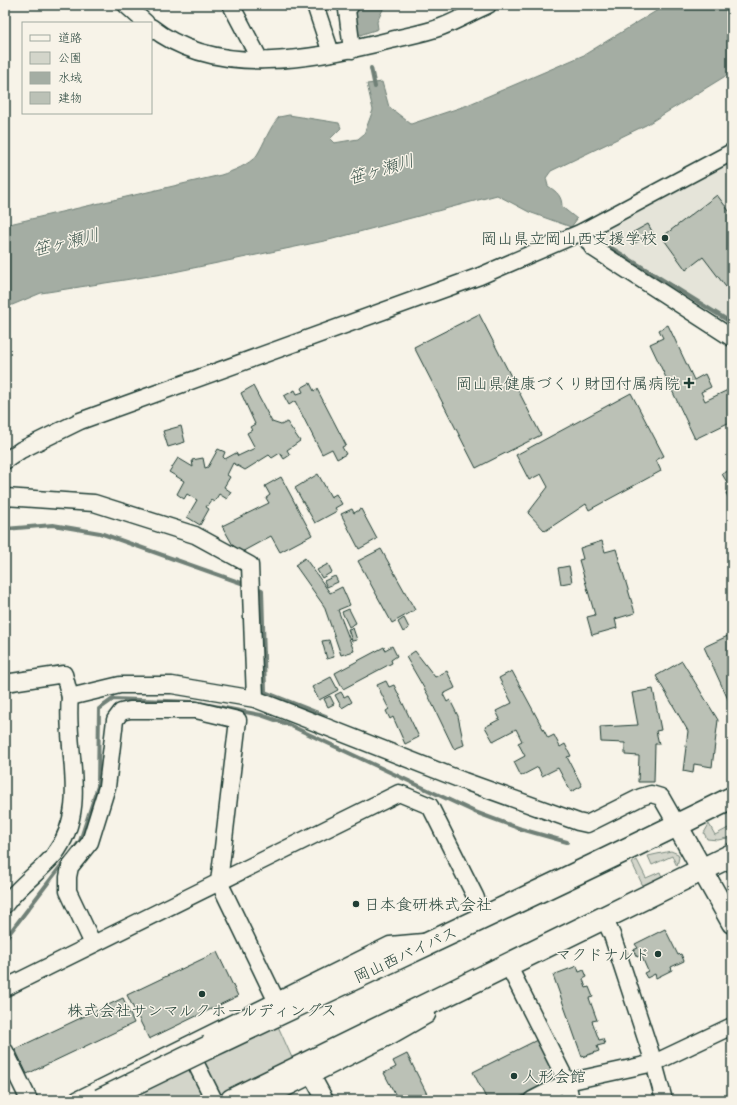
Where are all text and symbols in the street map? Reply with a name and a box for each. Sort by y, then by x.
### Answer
legend [22,22,152,114]
text: 道路 [58,31,82,47]
text: 公園 [58,51,82,67]
text: 水域 [58,71,82,87]
text: 建物 [58,91,82,107]
water label: 笹ヶ瀬川 [346,150,417,190]
water label: 笹ヶ瀬川 [31,224,102,262]
place label: 岡山県立岡山西支援学校 [481,229,657,250]
marker: 岡山県立岡山西支援学校 [660,233,670,243]
place label: 岡山県健康づくり財団付属病院 [456,374,680,395]
marker: 岡山県健康づくり財団付属病院 [683,377,695,389]
place label: 日本食研株式会社 [364,895,492,916]
marker: 日本食研株式会社 [351,899,361,909]
street label: 岡山西バイパス [351,922,461,988]
place label: マクドナルド [555,945,650,966]
marker: マクドナルド [653,949,663,959]
marker: 株式会社サンマルクホールディングス [197,989,207,999]
place label: 株式会社サンマルクホールディングス [67,1001,337,1022]
place label: 人形会館 [522,1067,586,1088]
marker: 人形会館 [509,1071,519,1081]

